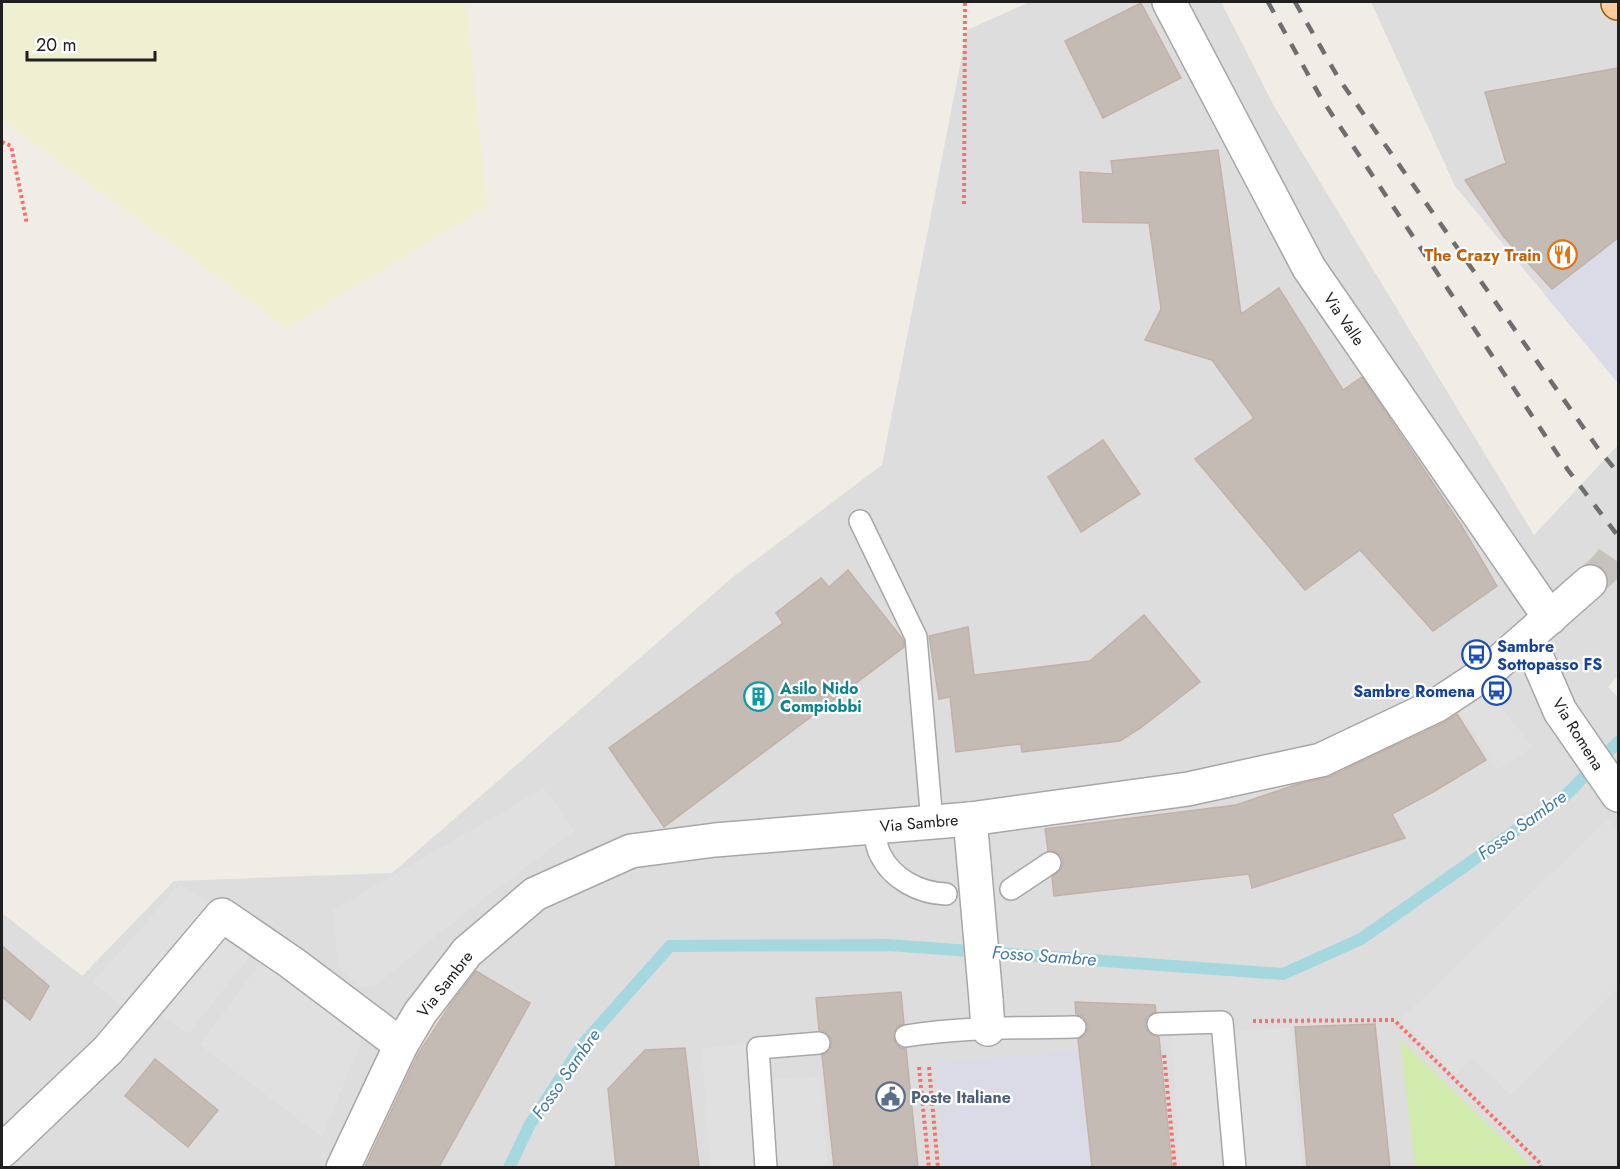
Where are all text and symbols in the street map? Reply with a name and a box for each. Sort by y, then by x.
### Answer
scale bar [27,24,154,62]
text: 20 m [36,32,76,58]
restaurant icon: The Crazy Train [1546,239,1578,271]
place label: The Crazy Train [1424,244,1541,267]
street label: Via Valle [1318,288,1370,350]
place label: Sambre Sottopasso FS [1497,635,1602,676]
bus stop icon: Sambre Sottopasso FS [1460,639,1492,671]
bus stop icon: Sambre Romena [1480,675,1512,707]
place label: Asilo Nido Compiobbi [779,677,862,718]
place label: Sambre Romena [1353,680,1475,703]
building icon: Asilo Nido Compiobbi [743,681,775,713]
street label: Via Romena [1547,693,1609,775]
water label: Fosso Sambre [1472,784,1572,866]
street label: Via Sambre [879,808,959,838]
water label: Fosso Sambre [991,939,1097,973]
street label: Via Sambre [412,946,478,1022]
water label: Fosso Sambre [525,1024,607,1124]
public building icon: Poste Italiane [874,1081,906,1113]
place label: Poste Italiane [911,1086,1011,1109]

